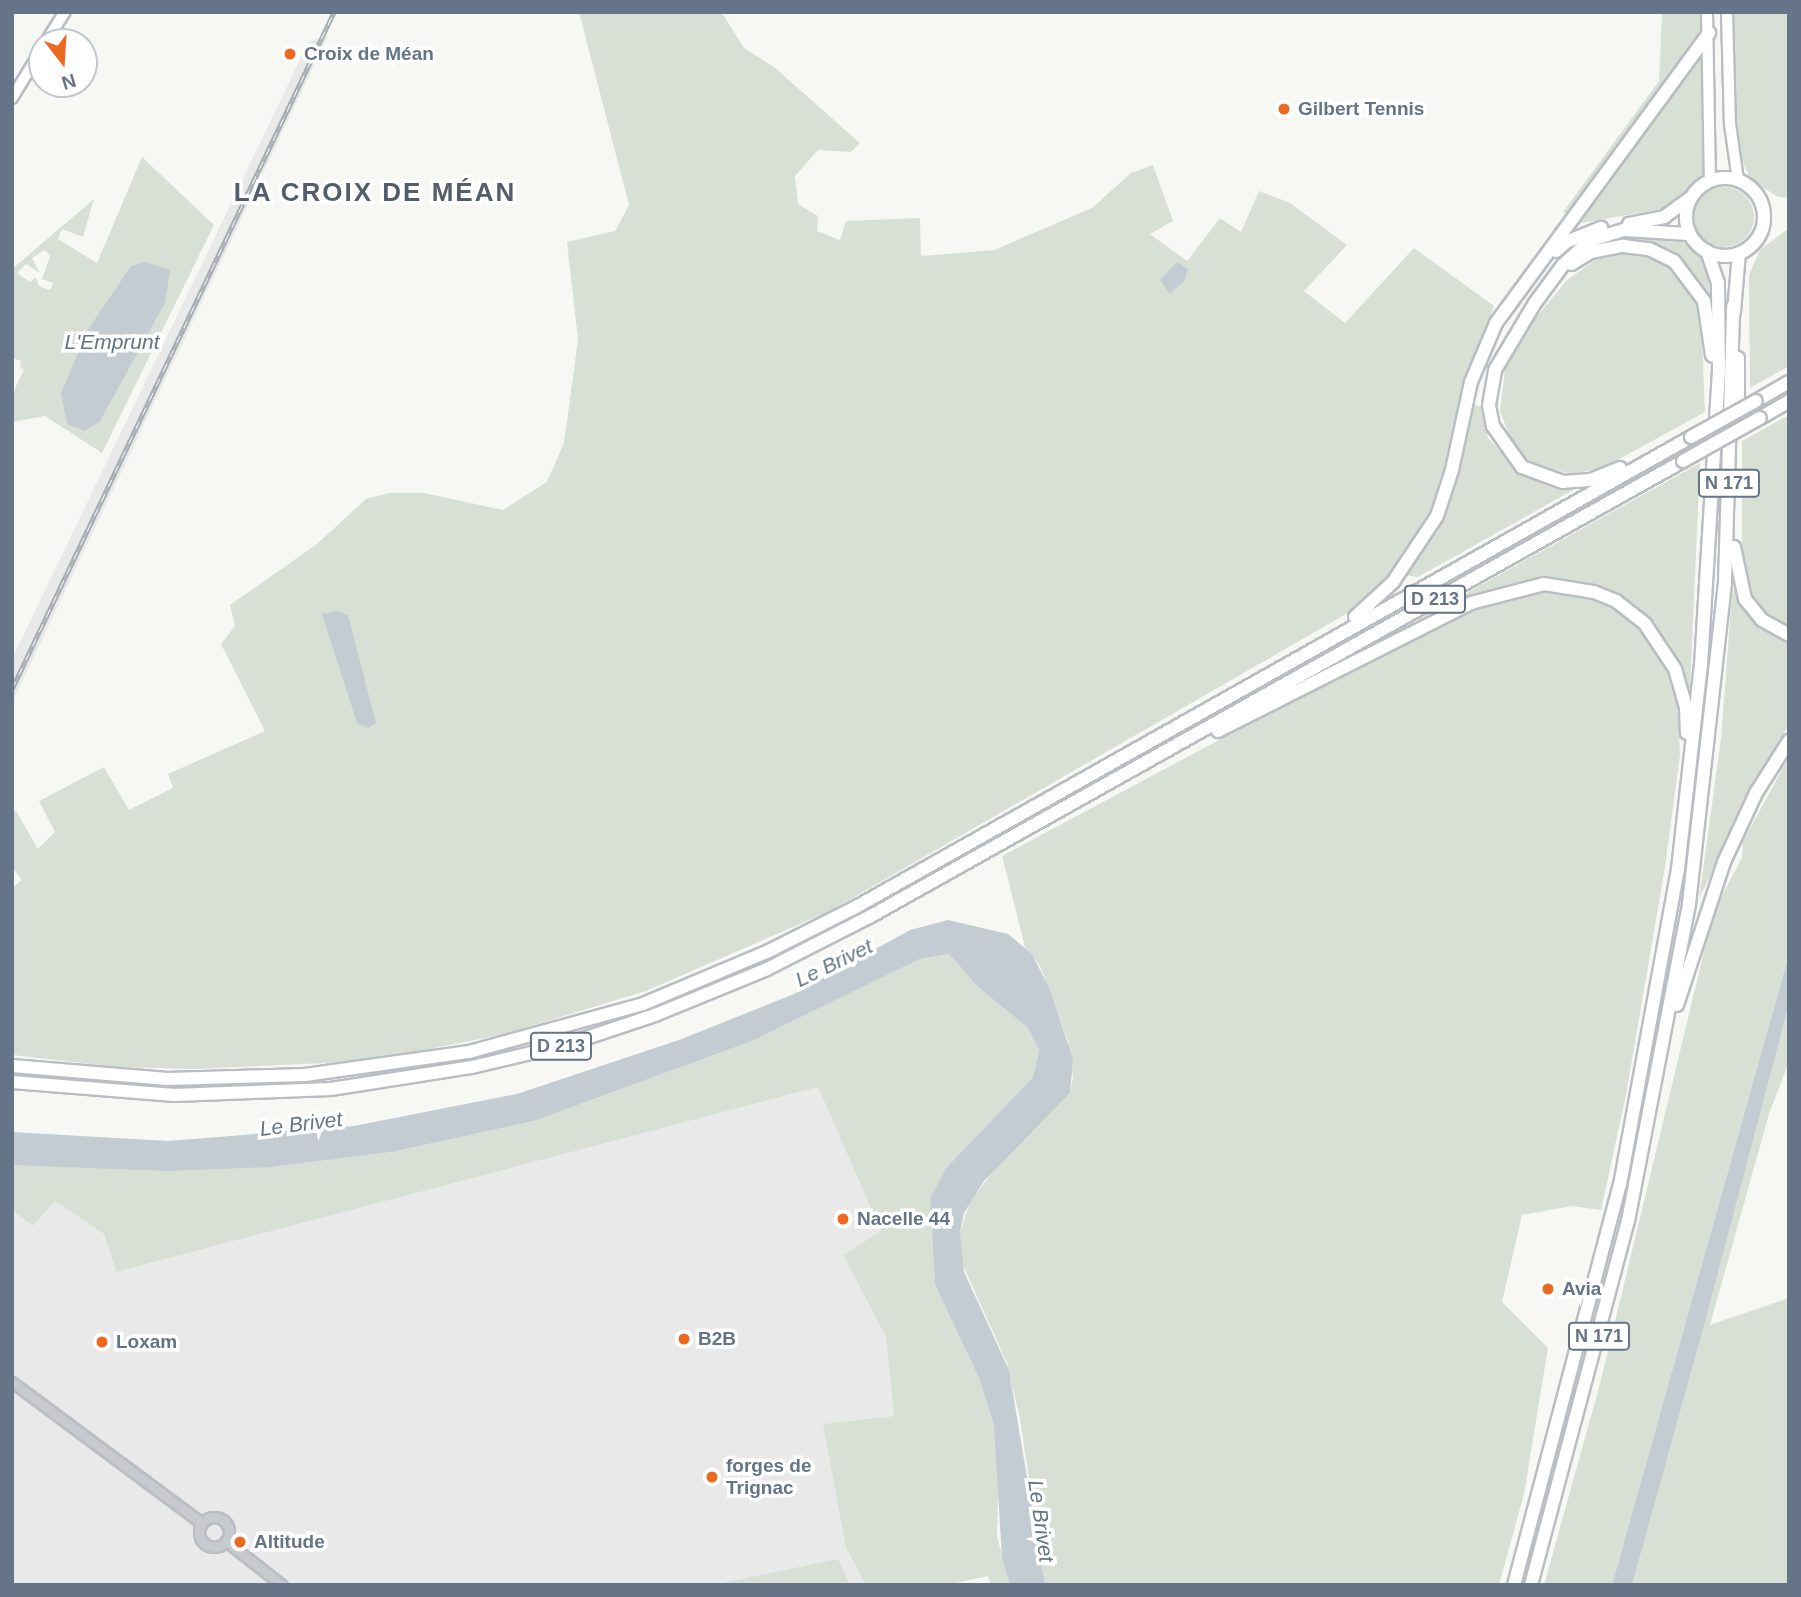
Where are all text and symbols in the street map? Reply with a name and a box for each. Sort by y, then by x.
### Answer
north arrow [28,28,98,98]
place label: Croix de Méan [304,43,434,65]
marker: Croix de Méan [282,46,298,62]
text: N [59,70,78,94]
place label: Gilbert Tennis [1298,98,1424,120]
marker: Gilbert Tennis [1276,101,1292,117]
district label: LA CROIX DE MÉAN [235,177,515,209]
water label: L'Emprunt [64,329,160,355]
road number: N 171 [1698,468,1760,498]
road number: D 213 [1404,584,1466,614]
water label: Le Brivet [791,934,877,992]
road number: D 213 [530,1031,592,1060]
water label: Le Brivet [258,1106,344,1142]
place label: Nacelle 44 [857,1208,950,1230]
marker: Nacelle 44 [835,1211,851,1227]
place label: Avia [1562,1278,1601,1300]
marker: Avia [1540,1281,1556,1297]
road number: N 171 [1568,1322,1630,1350]
place label: B2B [698,1328,736,1350]
place label: Loxam [116,1331,177,1353]
marker: B2B [676,1331,692,1347]
marker: Loxam [94,1334,110,1350]
place label: forges de Trignac [726,1455,812,1499]
marker: forges de Trignac [704,1469,720,1485]
water label: Le Brivet [1023,1478,1059,1564]
place label: Altitude [254,1531,325,1553]
marker: Altitude [232,1534,248,1550]

